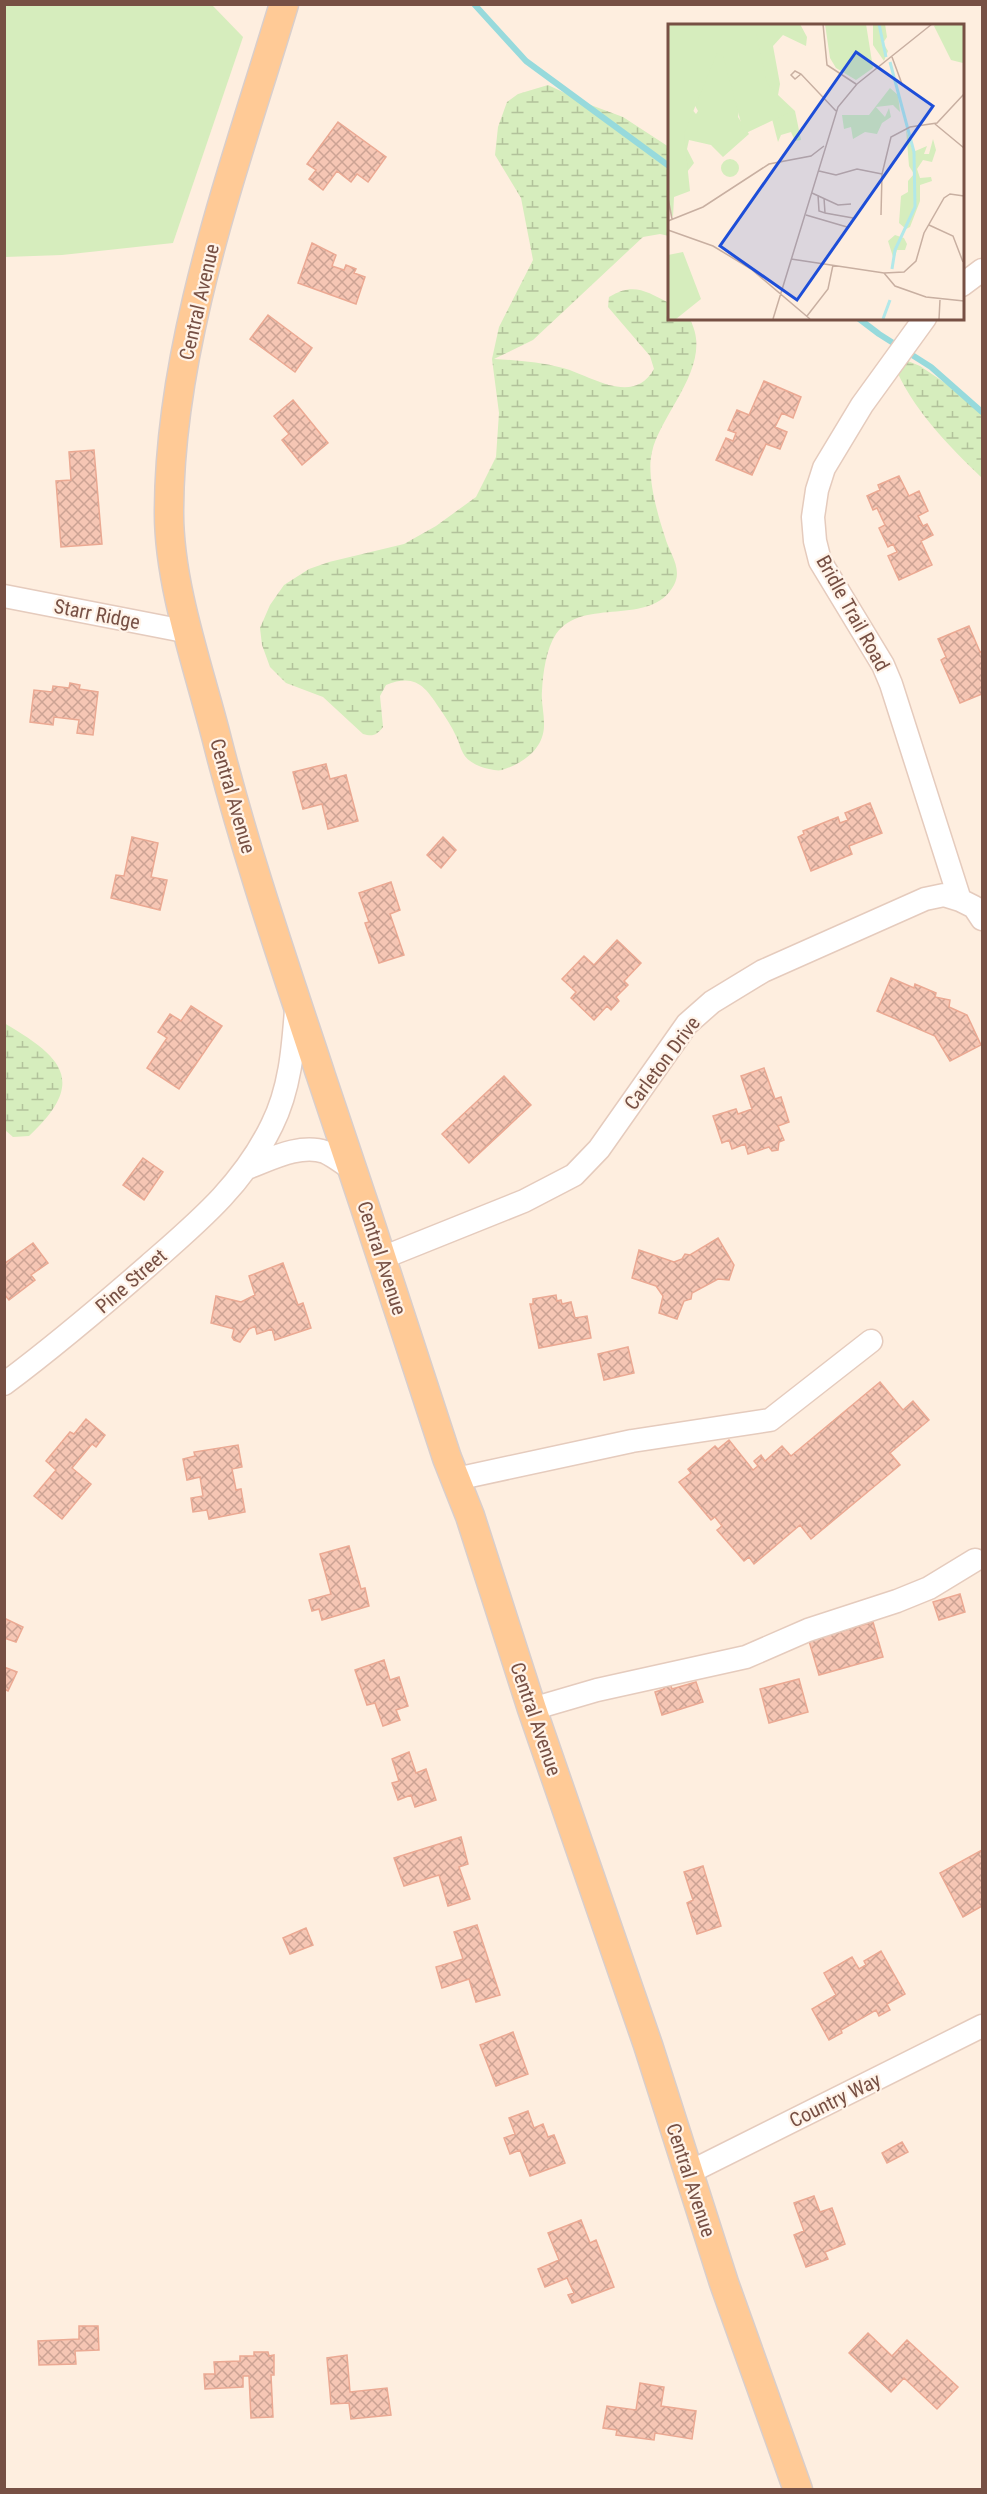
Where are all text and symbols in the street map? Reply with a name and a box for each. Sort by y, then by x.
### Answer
inset map [668,24,963,320]
street label: Central Avenue [174,242,224,362]
street label: Bridle Trail Road [811,551,895,675]
street label: Starr Ridge [52,594,142,634]
street label: Central Avenue [205,736,261,856]
street label: Carleton Drive [619,1011,705,1115]
street label: Central Avenue [352,1198,412,1318]
street label: Pine Street [91,1244,171,1318]
street label: Central Avenue [505,1659,567,1779]
street label: Country Way [785,2068,885,2132]
street label: Central Avenue [661,2120,721,2240]

